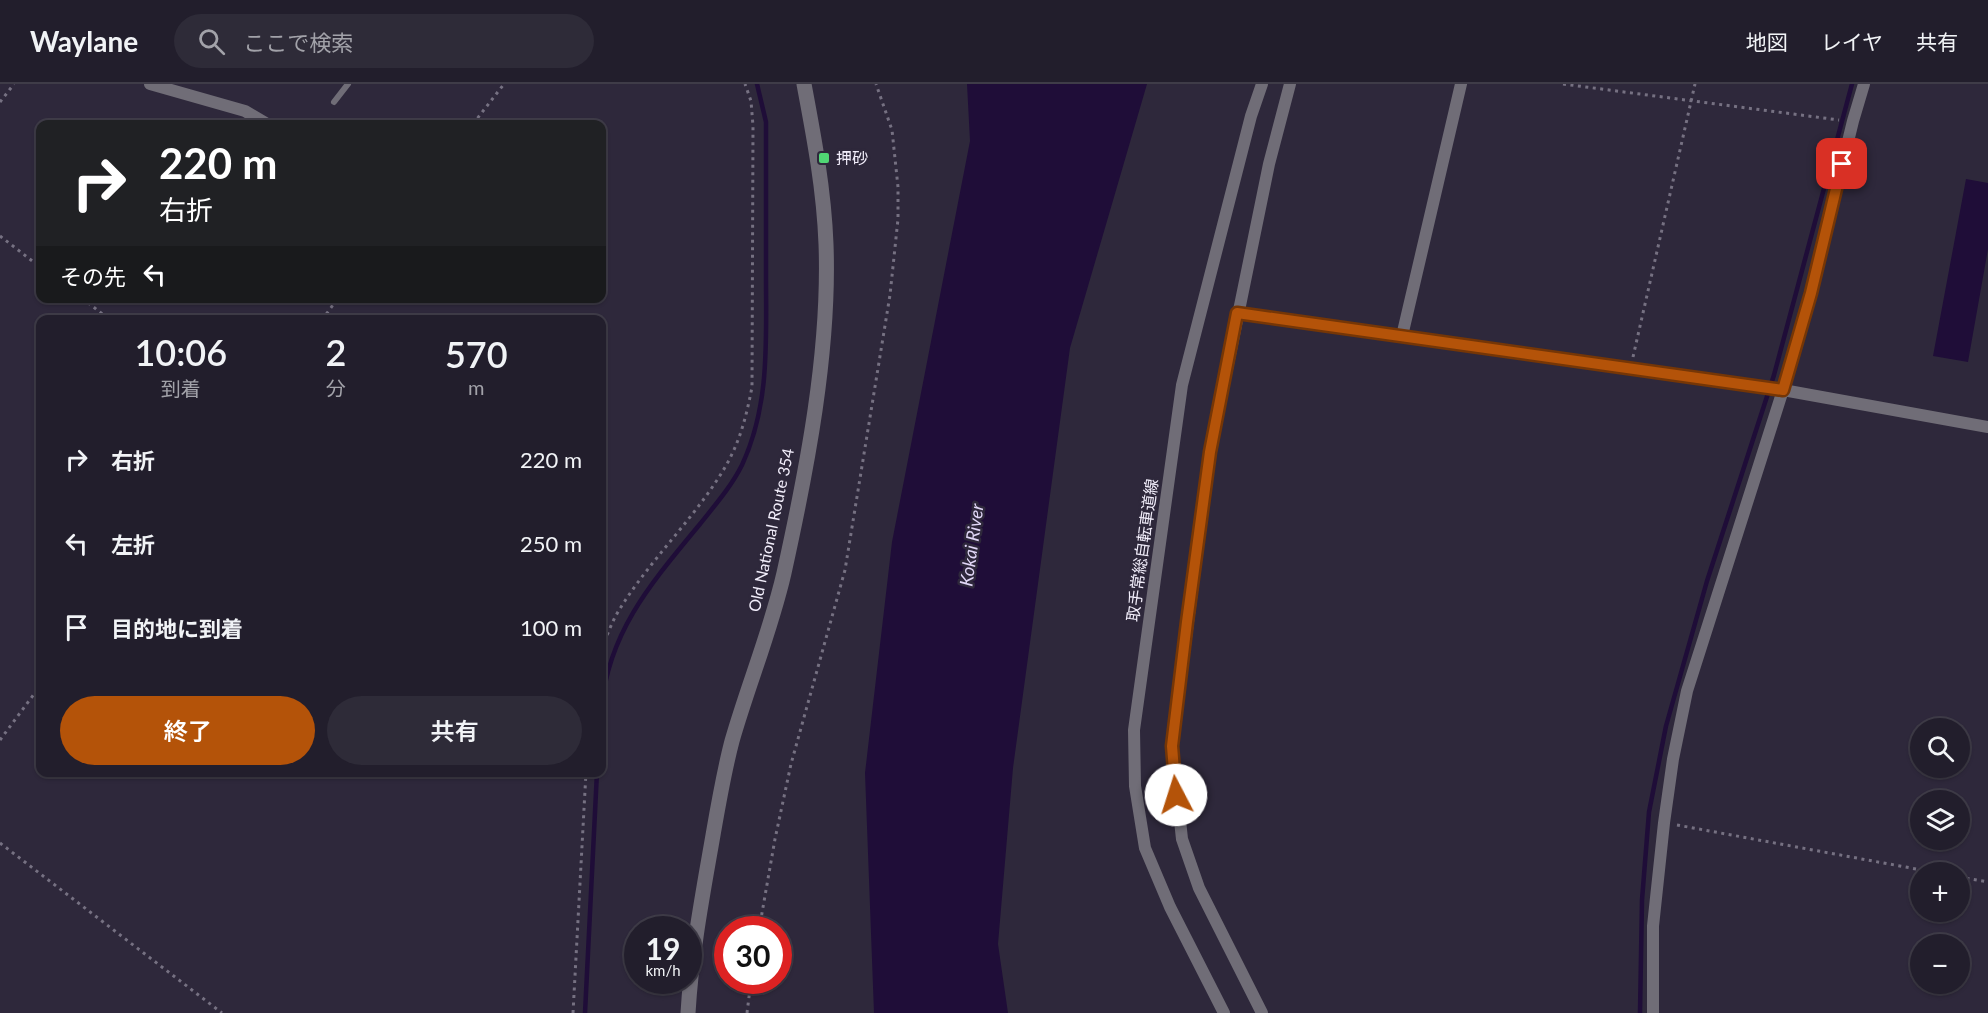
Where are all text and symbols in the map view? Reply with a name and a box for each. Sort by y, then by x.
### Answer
search box [174,14,594,68]
text: Waylane [30,24,138,58]
icon: search [195,25,228,58]
text: ここで検索 [243,29,353,56]
text: 地図 [1746,29,1788,54]
text: レイヤ [1821,29,1883,54]
text: 共有 [1916,29,1958,54]
text: 220 m [159,138,277,188]
pin [1816,138,1867,189]
icon: right [60,144,138,222]
icon: arrive [1825,147,1858,180]
place label: 押砂 [836,148,868,167]
marker: 押砂 [817,151,831,165]
text: 右折 [159,193,213,226]
icon: left [138,258,171,291]
text: その先 [60,263,126,290]
text: 10:06 [134,330,227,374]
text: 2 [326,330,346,374]
text: 570 [445,332,508,376]
text: m [468,375,484,399]
text: 到着 [161,376,201,400]
text: 分 [326,376,346,400]
icon: right [60,443,93,476]
text: 220 m [520,446,582,473]
street label: Old National Route 354 [744,446,797,613]
text: 右折 [111,447,155,474]
street label: 取手常総自転車道線 [1122,477,1161,623]
water label: Kokai River [954,501,988,588]
icon: left [60,527,93,560]
text: 250 m [520,530,582,557]
text: 左折 [111,531,155,558]
icon: arrive [60,611,93,644]
text: 100 m [520,614,582,641]
text: 目的地に到着 [111,615,243,642]
button: 終了 [60,696,315,765]
button: 共有 [327,696,582,765]
map controls [1910,718,1970,994]
button: search [1910,718,1970,778]
position arrow [1144,763,1208,827]
button: layers [1910,790,1970,850]
button: + [1910,862,1970,922]
speed limit sign: 30 [714,916,792,994]
text: 19 [646,930,680,966]
button: − [1910,934,1970,994]
text: km/h [645,961,681,979]

